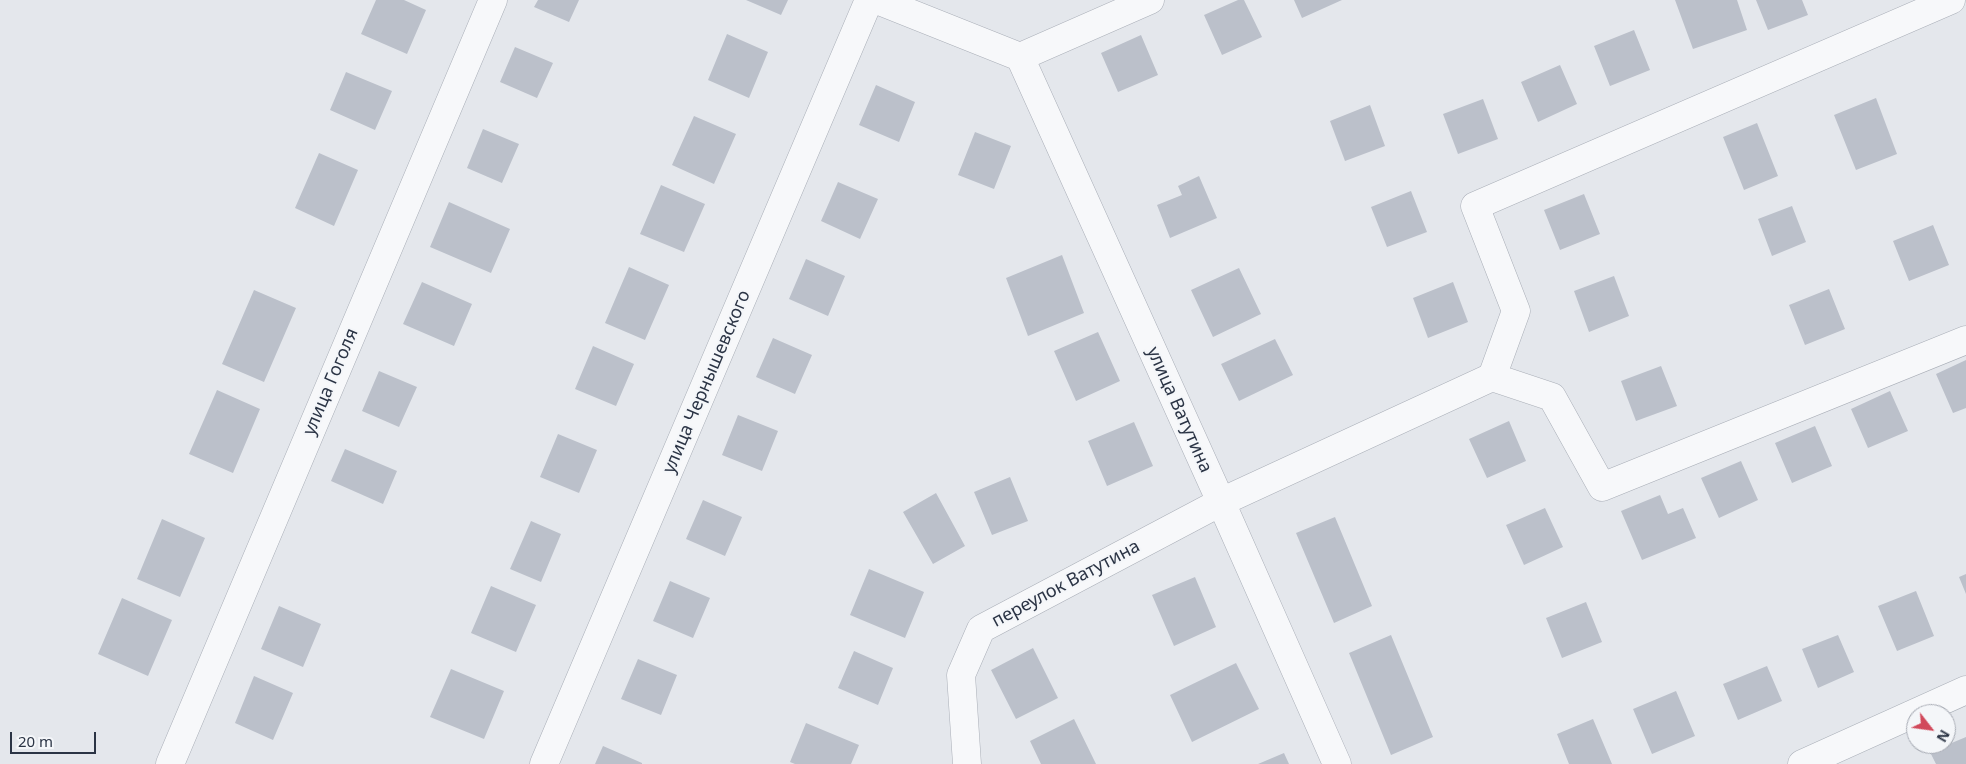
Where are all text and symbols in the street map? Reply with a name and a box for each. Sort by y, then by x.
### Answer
street label: улица Чернышевского [659,287,755,477]
street label: улица Гоголя [299,325,363,439]
street label: улица Ватутина [1142,344,1216,476]
street label: переулок Ватутина [988,536,1144,632]
north arrow [1906,704,1956,754]
scale bar [12,722,99,754]
text: N [1932,727,1955,746]
text: 20 m [18,731,53,751]

